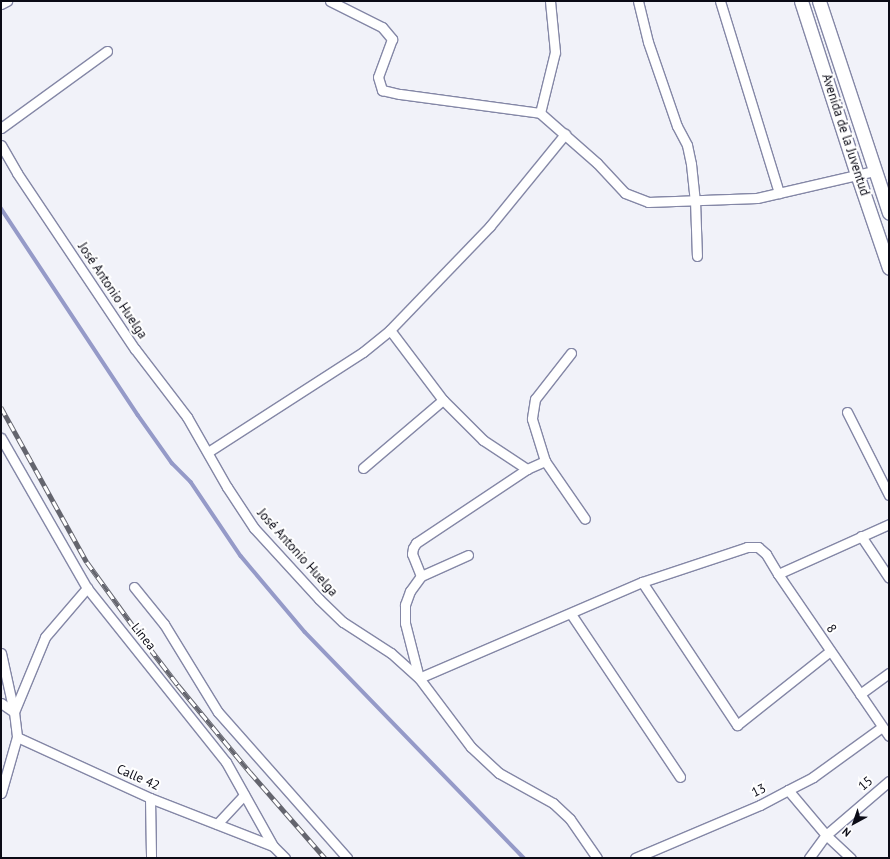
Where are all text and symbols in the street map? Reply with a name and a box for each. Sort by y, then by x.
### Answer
street label: Avenida de la Juventud [818,72,872,198]
street label: José Antonio Huelga [74,240,150,342]
street label: José Antonio Huelga [253,506,341,600]
street label: Línea [127,620,159,654]
street label: 8 [823,622,839,636]
street label: Calle 42 [114,762,162,794]
street label: 15 [856,773,876,795]
street label: 13 [749,781,769,801]
north arrow [834,803,874,843]
text: N [839,825,854,840]

